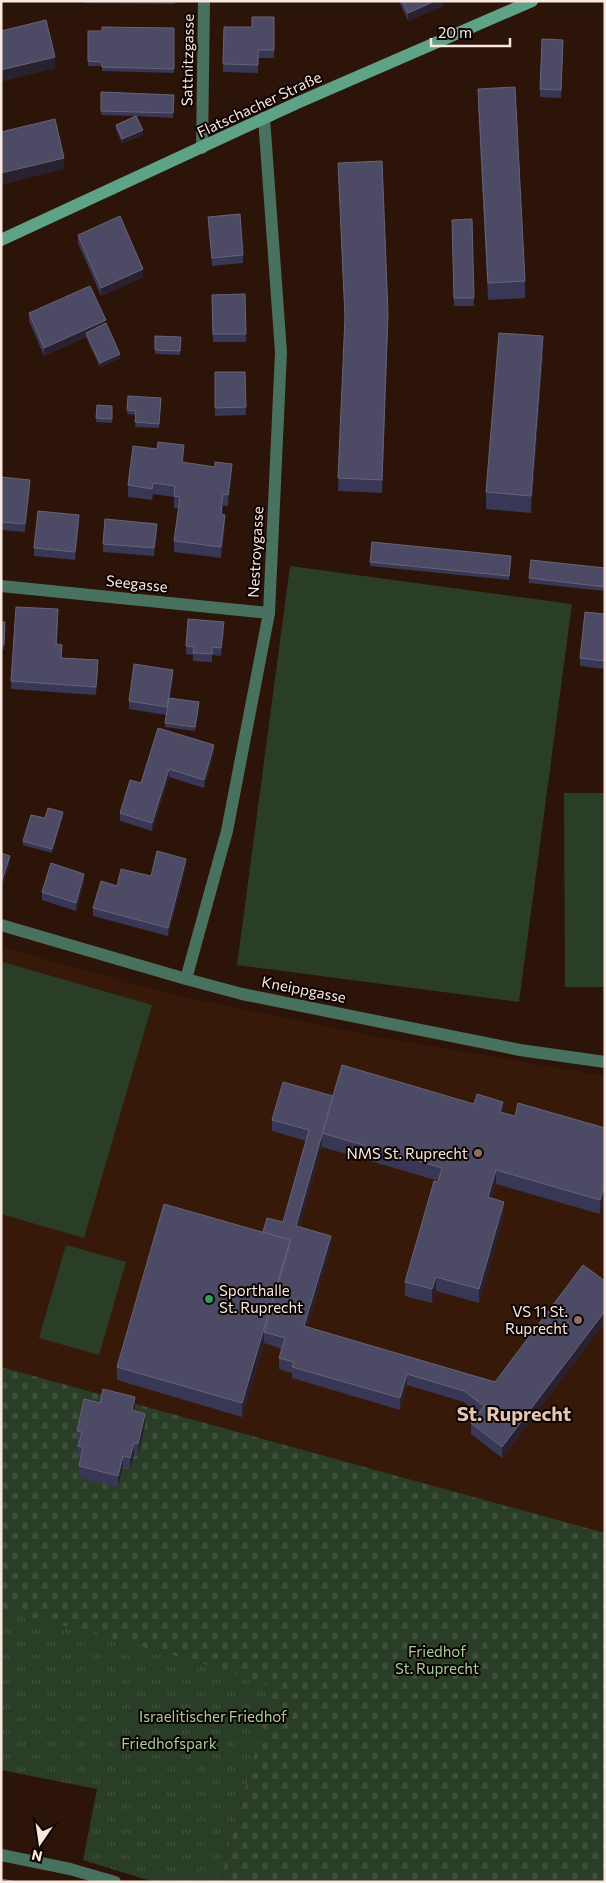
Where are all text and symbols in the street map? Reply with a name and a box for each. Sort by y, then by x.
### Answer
street label: Sattnitzgasse [177,14,197,106]
scale bar [431,15,510,47]
text: 20 m [438,23,472,41]
street label: Flatschacher Straße [194,67,324,141]
street label: Nestroygasse [244,506,266,598]
street label: Seegasse [105,571,169,595]
street label: Kneippgasse [260,972,348,1006]
place label: NMS St. Ruprecht [346,1144,468,1162]
marker: NMS St. Ruprecht [472,1147,484,1159]
place label: Sporthalle St. Ruprecht [219,1281,303,1316]
marker: Sporthalle St. Ruprecht [203,1293,215,1305]
place label: VS 11 St. Ruprecht [505,1302,568,1337]
marker: VS 11 St. Ruprecht [572,1314,584,1326]
district label: St. Ruprecht [457,1401,571,1425]
park label: Friedhof St. Ruprecht [395,1642,479,1677]
park label: Israelitischer Friedhof [139,1707,287,1725]
park label: Friedhofspark [121,1734,217,1752]
north arrow [15,1818,65,1868]
text: N [30,1847,44,1866]

